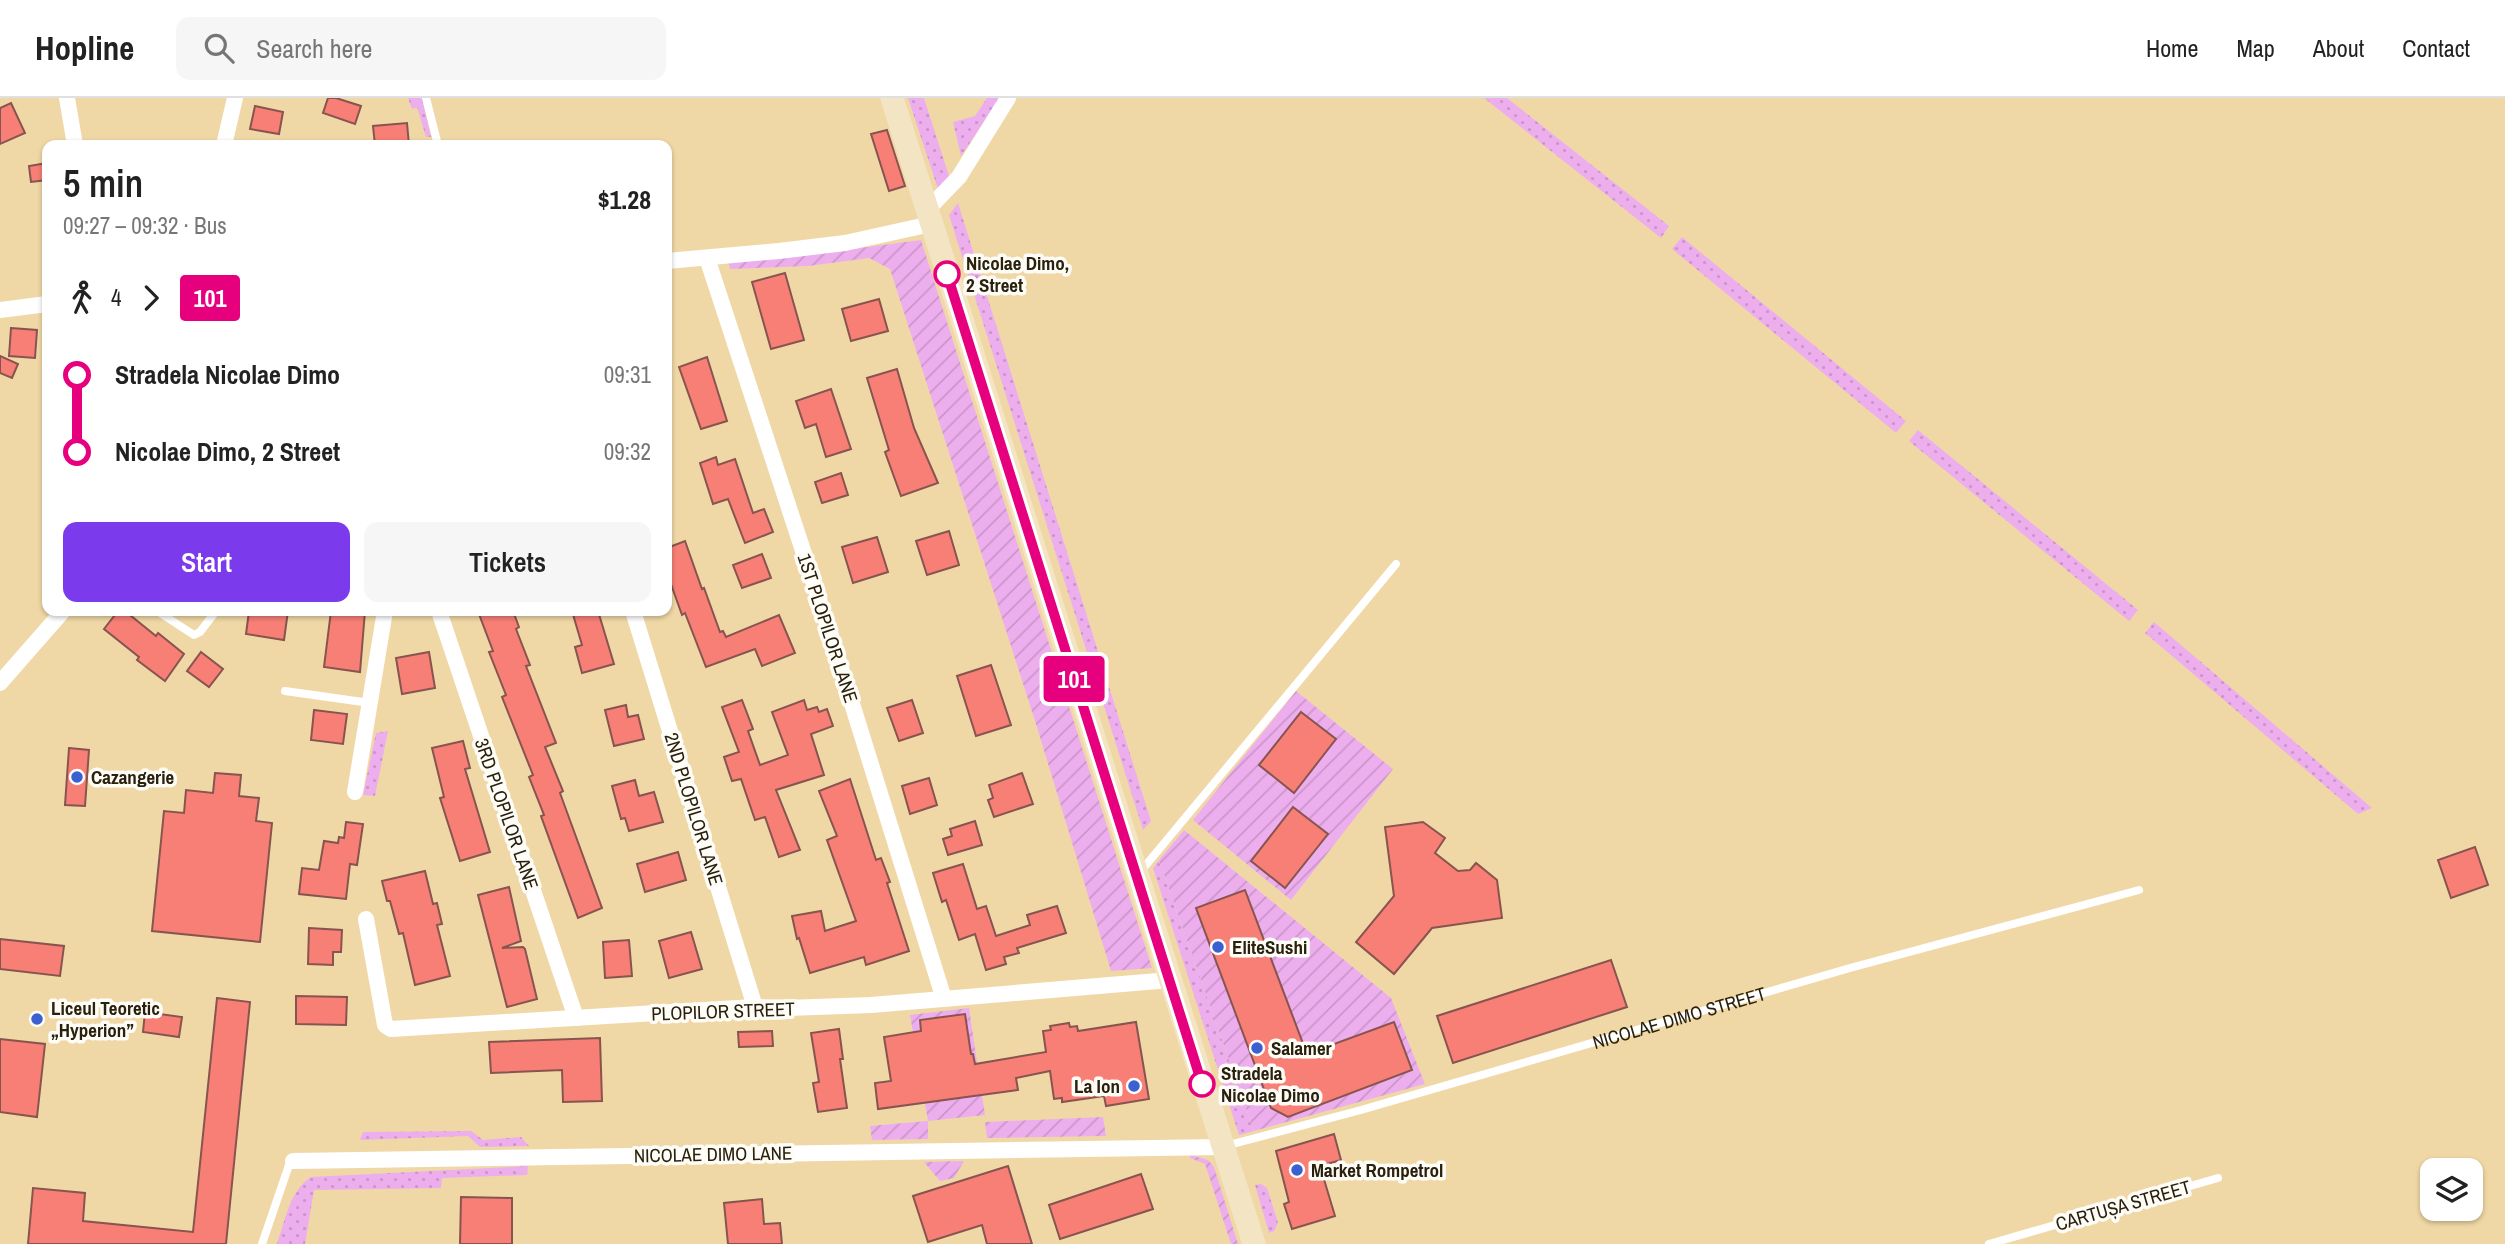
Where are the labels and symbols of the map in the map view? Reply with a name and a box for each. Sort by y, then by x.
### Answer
place label: Nicolae Dimo, 2 Street [966,250,1069,298]
marker: Nicolae Dimo, 2 Street [934,261,960,287]
street label: 1ST PLOPILOR LANE [792,550,864,706]
line badge: 101 [1034,656,1114,702]
street label: 2ND PLOPILOR LANE [658,729,730,889]
street label: 3RD PLOPILOR LANE [469,735,545,893]
place label: Cazangerie [91,764,174,790]
marker: Cazangerie [69,769,85,785]
place label: EliteSushi [1232,934,1307,960]
marker: EliteSushi [1210,939,1226,955]
street label: NICOLAE DIMO STREET [1589,980,1769,1055]
place label: Liceul Teoretic „Hyperion” [51,995,160,1043]
street label: PLOPILOR STREET [651,995,796,1027]
marker: Liceul Teoretic „Hyperion” [29,1011,45,1027]
place label: Salamer [1271,1035,1332,1061]
marker: Salamer [1249,1040,1265,1056]
place label: Stradela Nicolae Dimo [1221,1060,1320,1108]
marker: Stradela Nicolae Dimo [1189,1071,1215,1097]
place label: La Ion [1074,1073,1120,1099]
marker: La Ion [1126,1078,1142,1094]
street label: NICOLAE DIMO LANE [634,1140,792,1168]
place label: Market Rompetrol [1311,1157,1443,1183]
marker: Market Rompetrol [1289,1162,1305,1178]
street label: CARTUȘA STREET [2053,1173,2194,1237]

